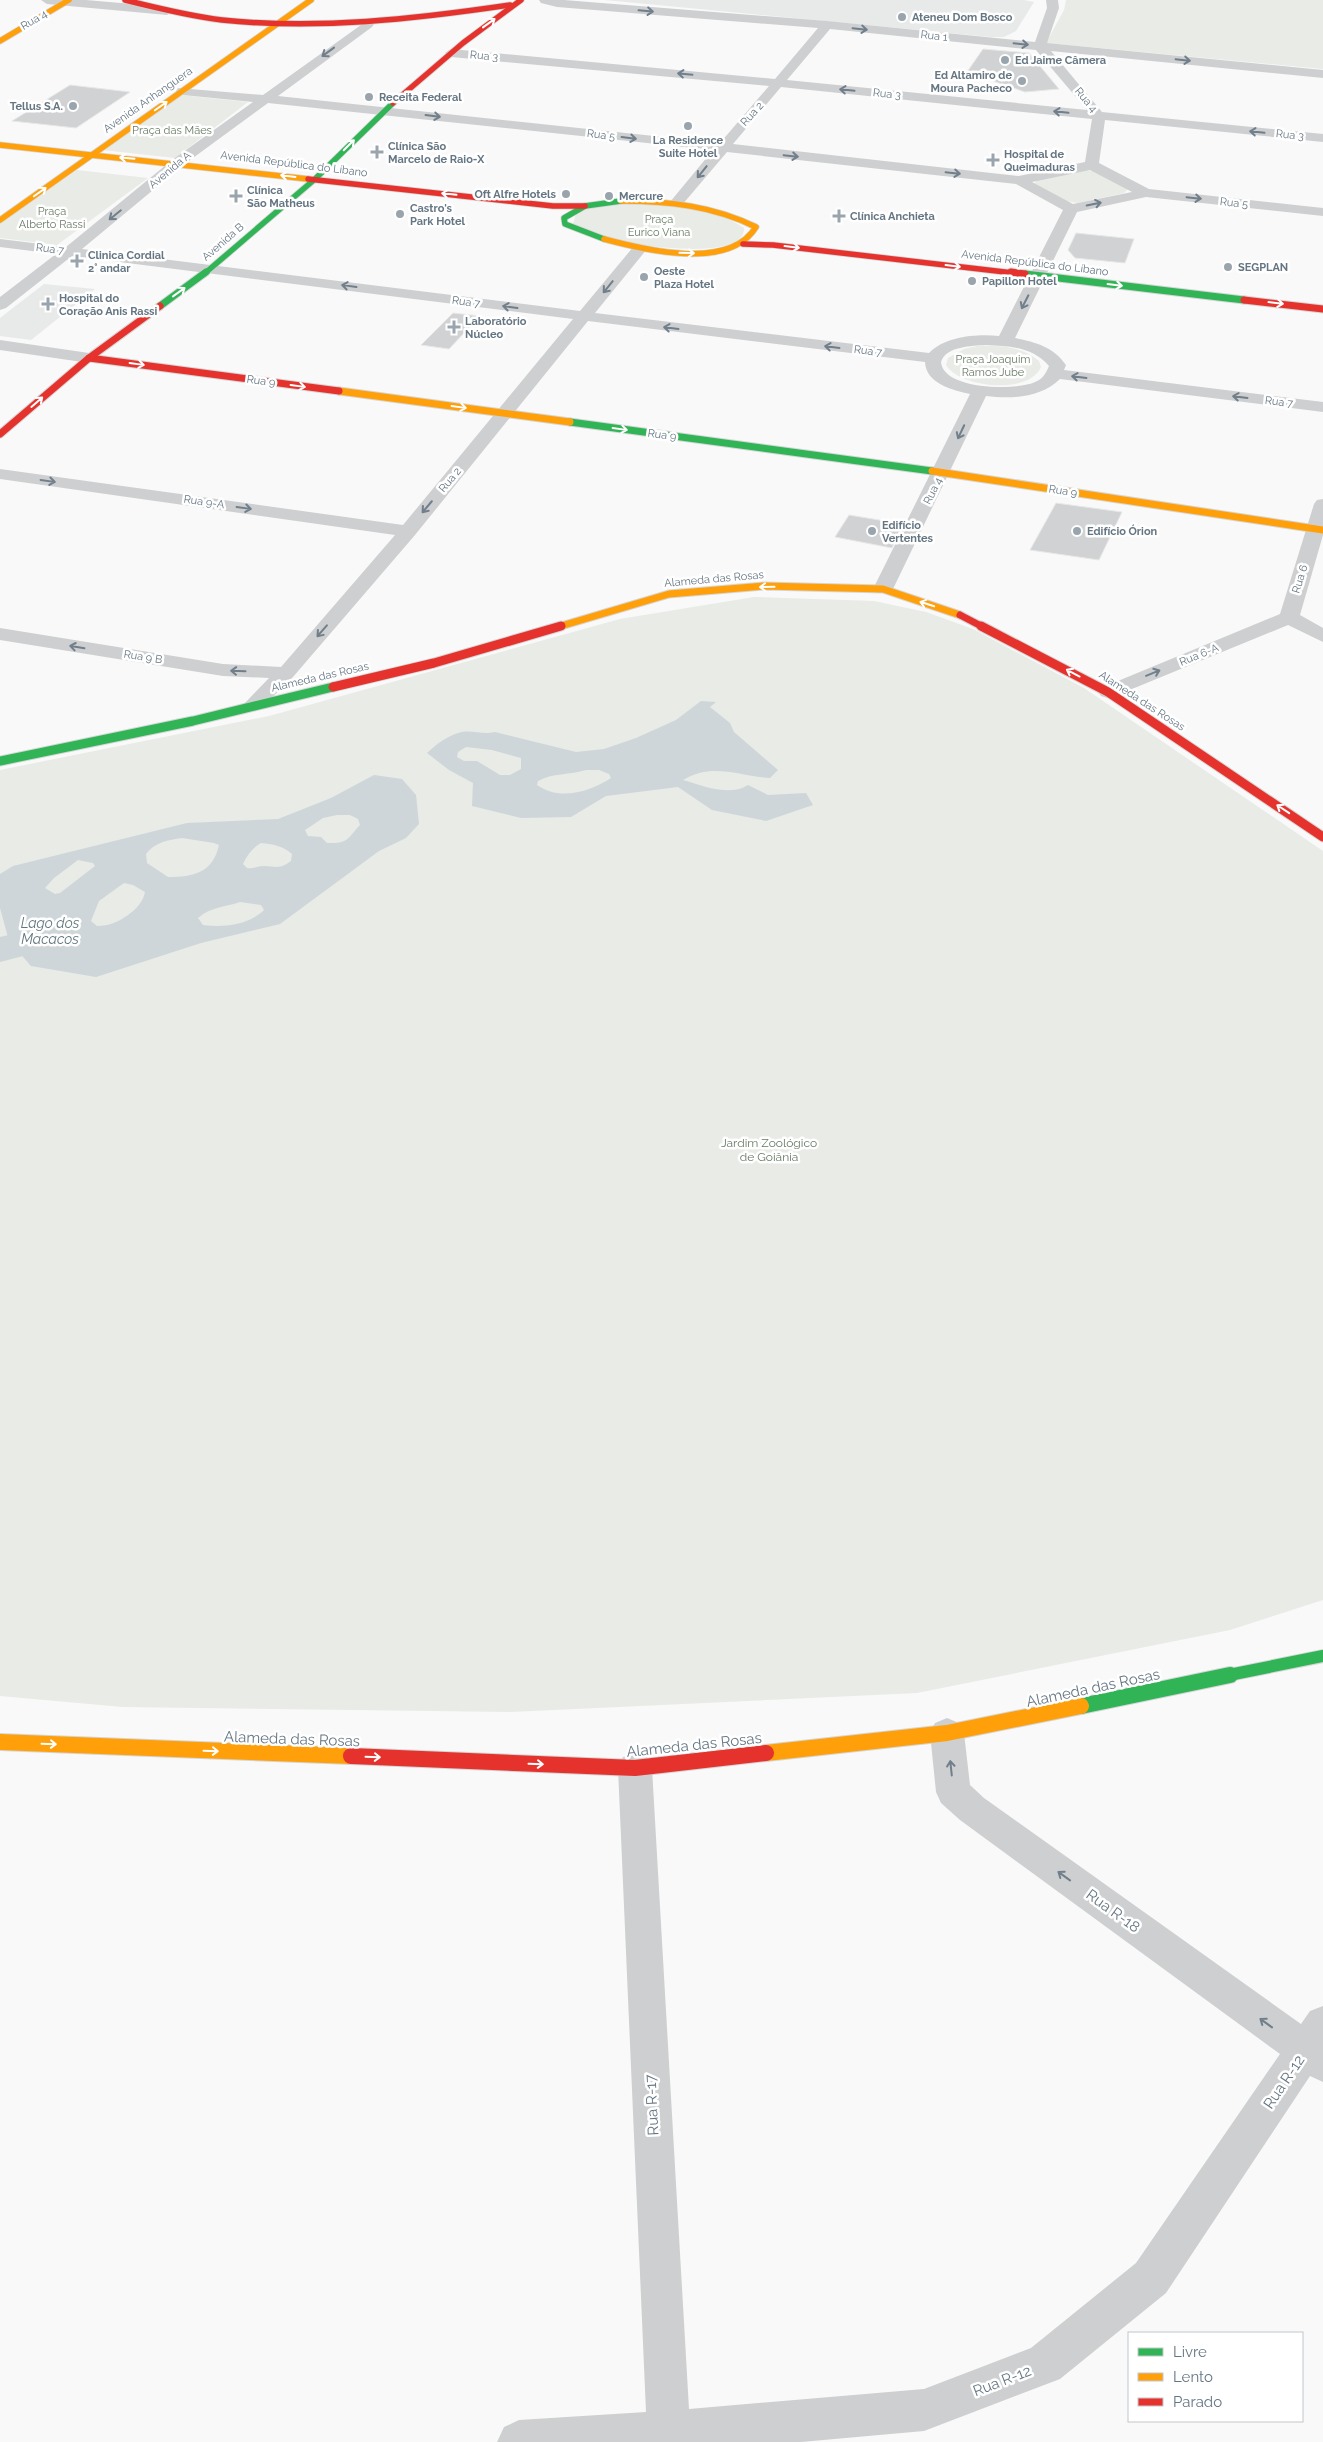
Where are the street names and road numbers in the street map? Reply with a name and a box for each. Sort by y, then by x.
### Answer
street label: Rua 4 [18,7,50,33]
street label: Rua 1 [920,28,948,44]
street label: Rua 3 [469,48,499,64]
street label: Avenida Anhanguera [101,64,195,136]
street label: Rua 4 [1072,85,1100,115]
street label: Rua 3 [872,86,902,102]
street label: Rua 2 [738,99,766,129]
street label: Rua 5 [586,127,616,143]
street label: Rua 3 [1275,127,1305,143]
street label: Avenida A [146,148,194,191]
street label: Avenida República do Líbano [220,149,369,180]
street label: Rua 5 [1219,195,1249,211]
street label: Avenida B [199,220,247,264]
street label: Rua 7 [35,241,65,257]
street label: Avenida República do Líbano [961,248,1110,279]
street label: Rua 7 [451,294,481,310]
street label: Rua 7 [853,343,883,359]
street label: Rua 9 [246,373,276,389]
street label: Rua 7 [1264,394,1294,410]
street label: Rua 9 [647,427,677,443]
street label: Rua 2 [436,465,464,495]
street label: Rua 4 [921,475,945,507]
street label: Rua 9 [1048,482,1078,500]
street label: Rua 9-A [183,493,226,511]
street label: Rua 6 [1290,563,1311,595]
street label: Alameda das Rosas [664,568,764,590]
street label: Rua 6-A [1178,641,1221,669]
street label: Rua 9 B [123,648,163,666]
street label: Alameda das Rosas [270,659,370,695]
street label: Alameda das Rosas [1097,668,1187,734]
street label: Alameda das Rosas [1025,1665,1161,1711]
street label: Alameda das Rosas [224,1728,360,1750]
street label: Alameda das Rosas [625,1729,763,1761]
street label: Rua R-18 [1083,1886,1143,1937]
street label: Rua R-12 [1260,2052,1309,2112]
street label: Rua R-17 [641,2074,663,2136]
street label: Rua R-12 [970,2362,1034,2400]

